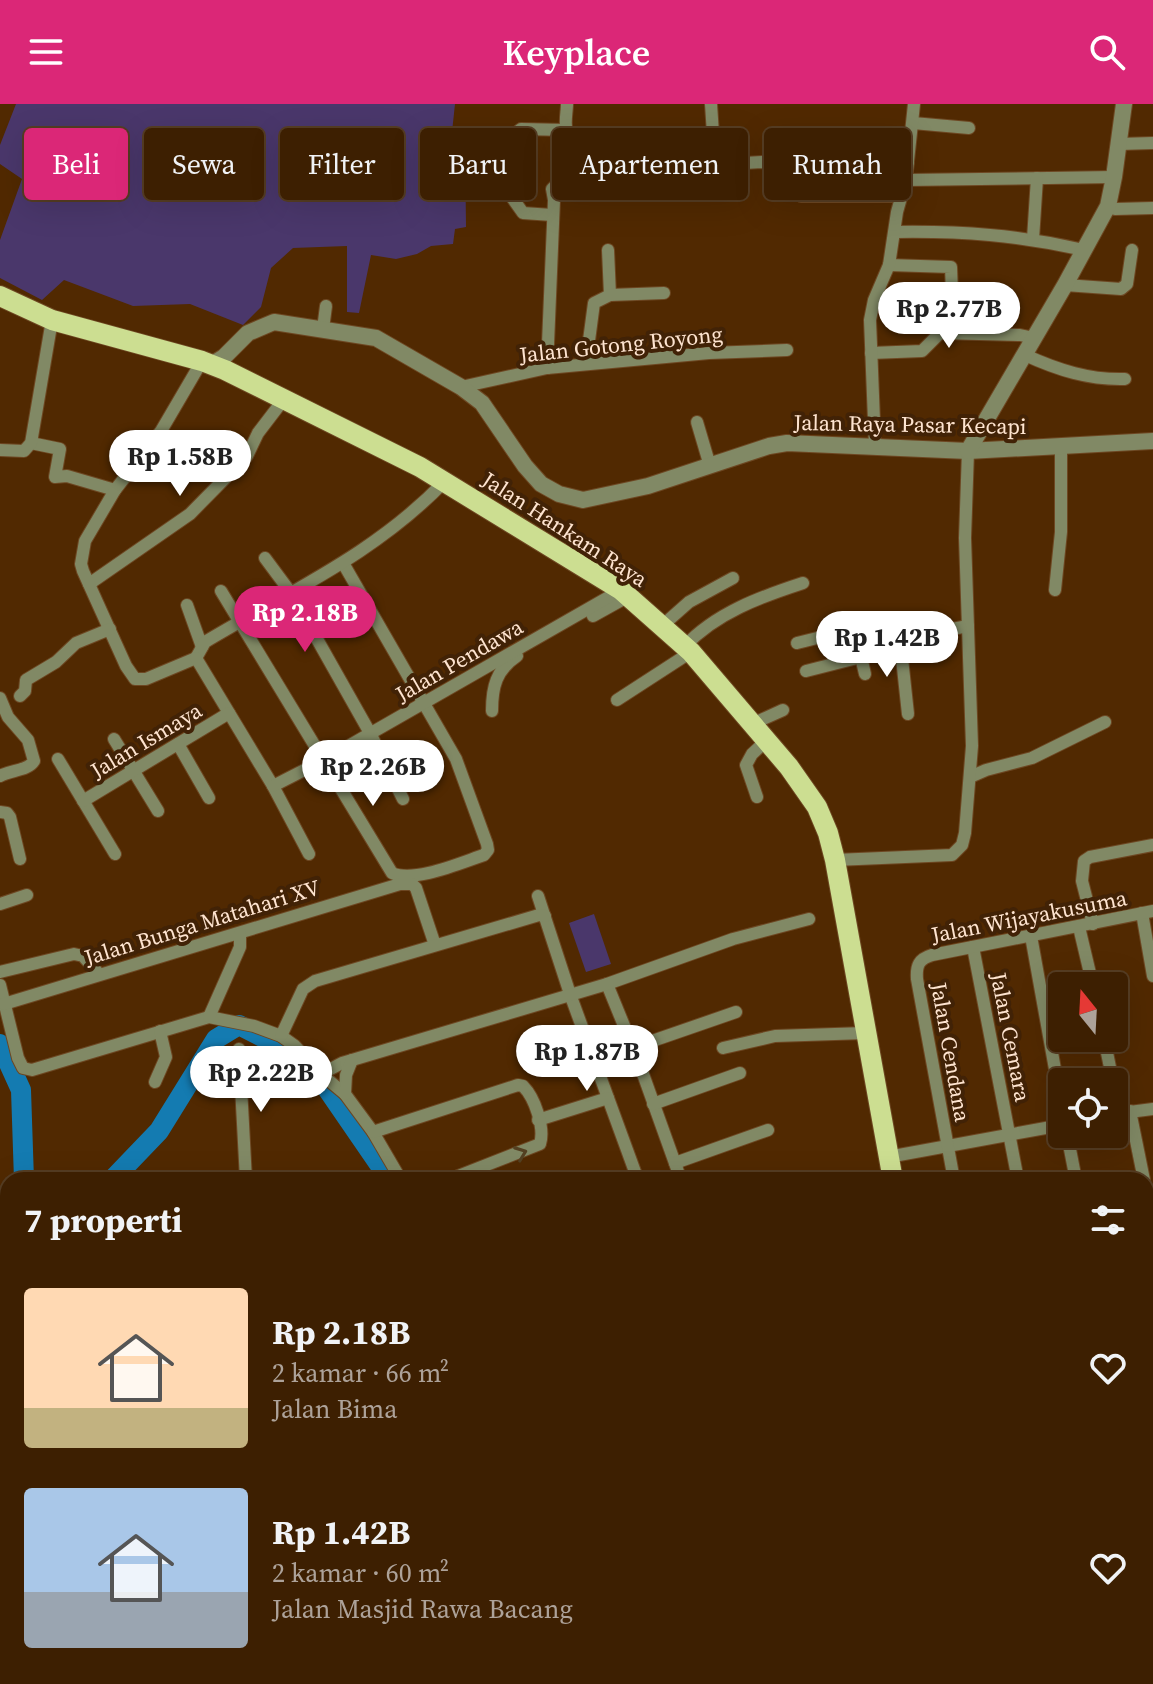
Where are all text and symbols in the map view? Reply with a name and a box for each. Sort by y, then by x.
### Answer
text: Keyplace [503,28,650,77]
icon: menu [24,30,68,74]
icon: search [1085,30,1129,74]
chip: Beli [24,128,128,200]
chip: Sewa [144,128,264,200]
chip: Filter [280,128,404,200]
chip: Baru [420,128,536,200]
chip: Apartemen [552,128,748,200]
chip: Rumah [764,128,911,200]
pin: Rp 2.77B [866,282,1032,350]
text: Rp 2.77B [896,290,1002,326]
street label: Jalan Gotong Royong [517,318,724,370]
street label: Jalan Raya Pasar Kecapi [792,407,1027,441]
pin: Rp 1.58B [97,430,263,498]
text: Rp 1.58B [127,438,233,474]
street label: Jalan Hankam Raya [476,464,654,594]
pin: Rp 2.18B [222,586,388,654]
text: Rp 2.18B [252,594,358,630]
street label: Jalan Pendawa [389,611,529,709]
pin: Rp 1.42B [804,611,970,679]
text: Rp 1.42B [834,619,940,655]
street label: Jalan Ismaya [84,695,208,786]
pin: Rp 2.26B [290,740,456,808]
text: Rp 2.26B [320,748,426,784]
street label: Jalan Bunga Matahari XV [80,872,324,972]
street label: Jalan Wijayakusuma [928,882,1130,950]
street label: Jalan Cemara [984,969,1038,1105]
north arrow [1048,972,1128,1052]
map controls [1048,972,1128,1148]
street label: Jalan Cendana [924,979,978,1125]
pin: Rp 1.87B [504,1025,670,1093]
text: Rp 1.87B [534,1033,640,1069]
pin: Rp 2.22B [178,1046,344,1114]
text: Rp 2.22B [208,1054,314,1090]
button: locate [1048,1068,1128,1148]
one-way arrow [513,1146,527,1163]
text: 7 properti [24,1197,182,1243]
icon: filters [1086,1198,1130,1242]
text: Rp 2.18B [272,1309,410,1355]
icon: home [88,1320,184,1416]
icon: heart [1086,1346,1130,1390]
text: 2 kamar · 66 m² [272,1355,449,1391]
text: Jalan Bima [272,1391,397,1427]
text: Rp 1.42B [272,1509,410,1555]
icon: home [88,1520,184,1616]
icon: heart [1086,1546,1130,1590]
text: 2 kamar · 60 m² [272,1555,449,1591]
text: Jalan Masjid Rawa Bacang [272,1591,573,1627]

